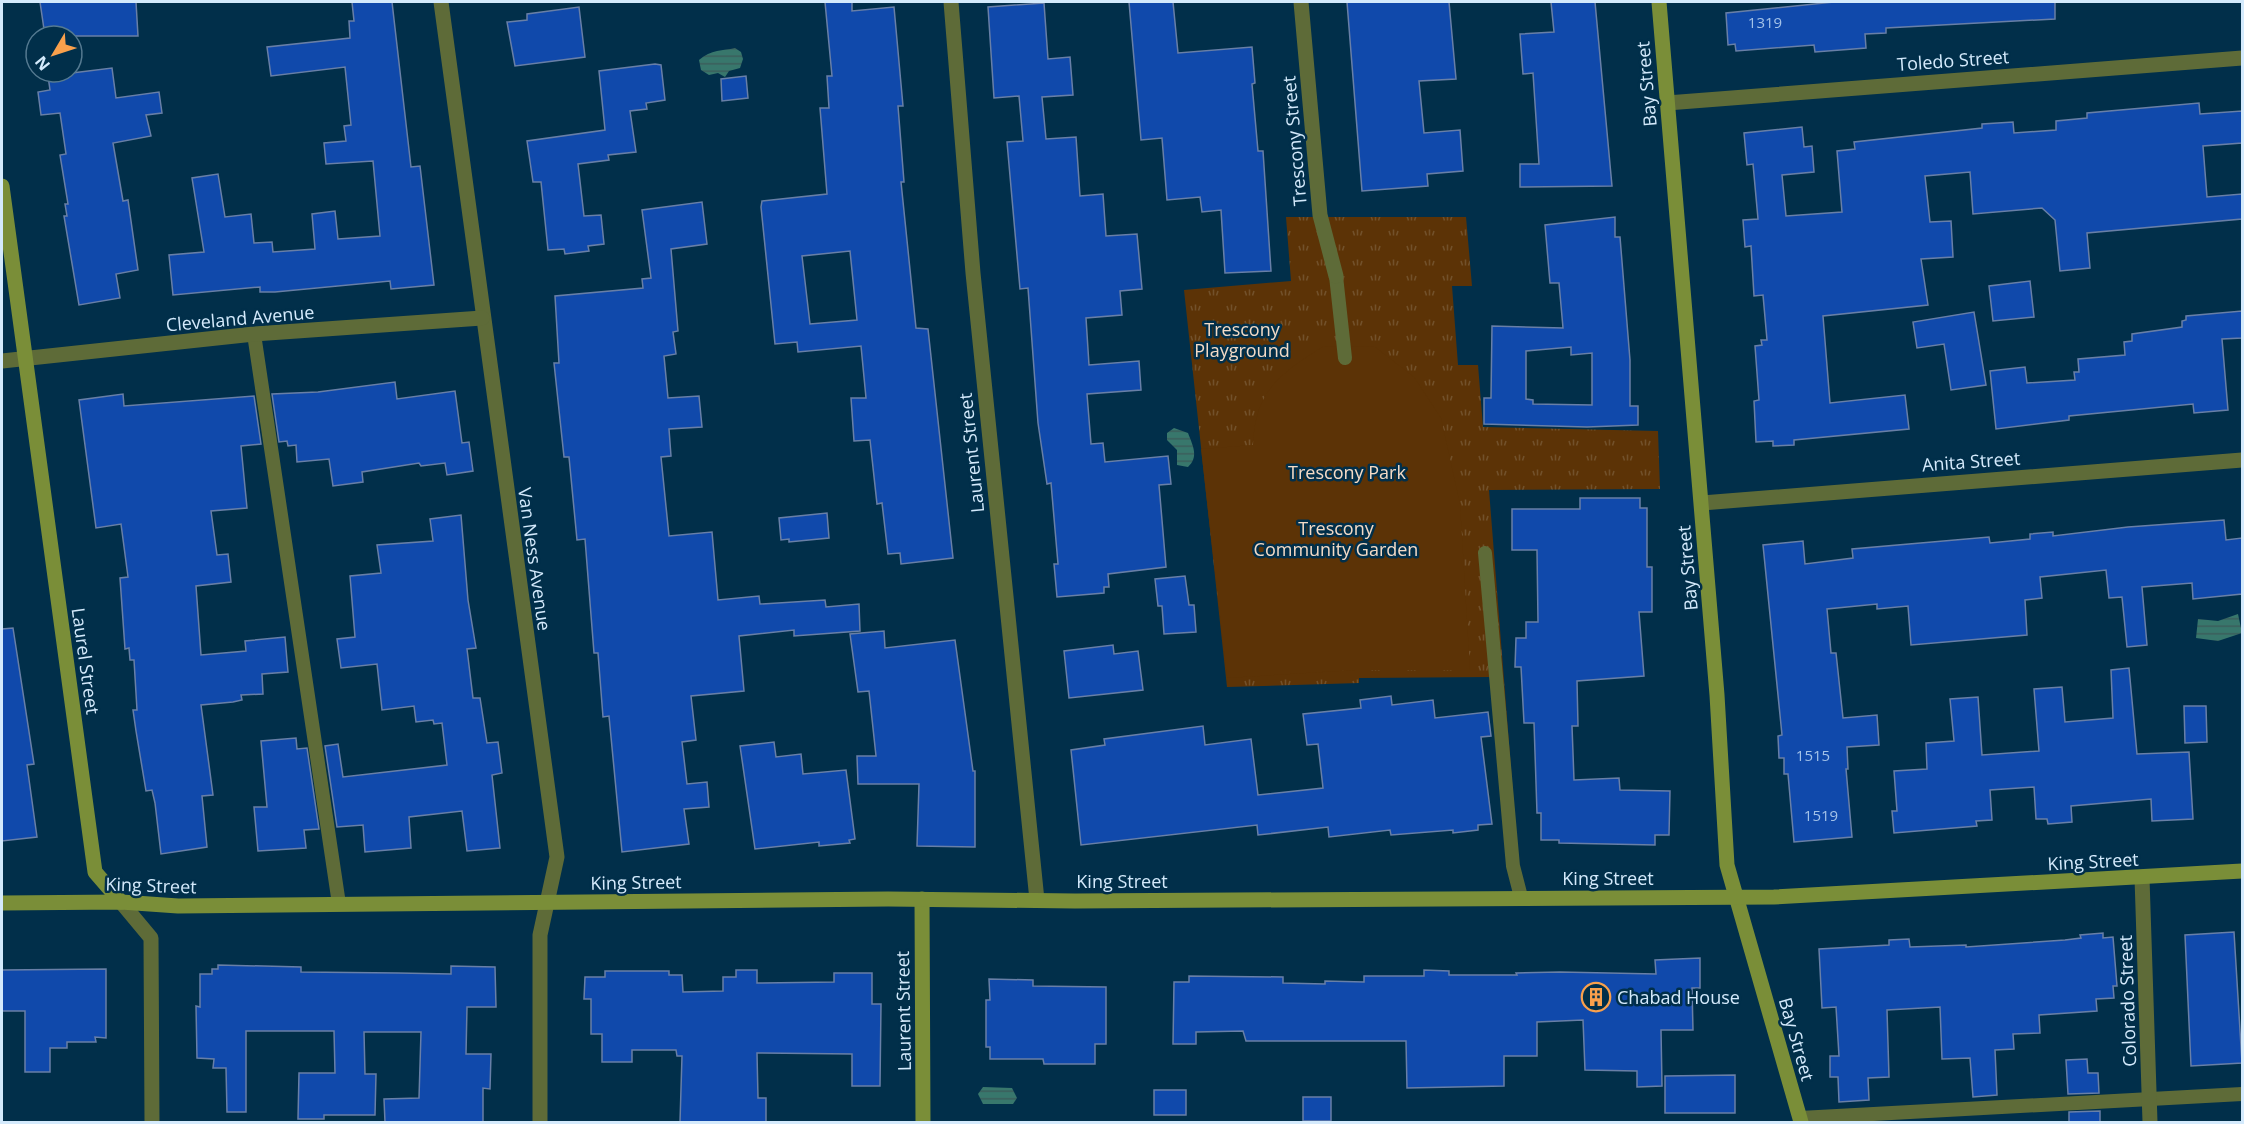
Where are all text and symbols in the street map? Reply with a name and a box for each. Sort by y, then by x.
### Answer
house number: 1319 [1748,12,1782,32]
north arrow [24,24,84,84]
street label: Bay Street [1630,40,1662,128]
street label: Toledo Street [1896,44,2010,76]
text: N [30,51,55,75]
street label: Trescony Street [1276,75,1312,207]
street label: Cleveland Avenue [165,300,315,336]
park label: Trescony Playground [1194,317,1290,362]
street label: Laurent Street [953,392,989,514]
street label: Anita Street [1921,446,2021,476]
park label: Trescony Park [1288,460,1406,484]
street label: Van Ness Avenue [513,486,557,632]
park label: Trescony Community Garden [1254,516,1418,561]
street label: Bay Street [1671,524,1703,612]
street label: Laurel Street [67,606,105,716]
house number: 1515 [1796,745,1830,765]
house number: 1519 [1804,805,1838,825]
street label: King Street [2047,847,2139,875]
street label: King Street [1562,866,1654,890]
street label: King Street [590,869,682,895]
street label: King Street [1076,869,1168,893]
street label: King Street [105,871,197,899]
street label: Colorado Street [2113,935,2141,1067]
street label: Laurent Street [890,951,916,1071]
building icon: Chabad House [1580,981,1612,1013]
place label: Chabad House [1617,985,1740,1009]
street label: Bay Street [1774,995,1820,1083]

